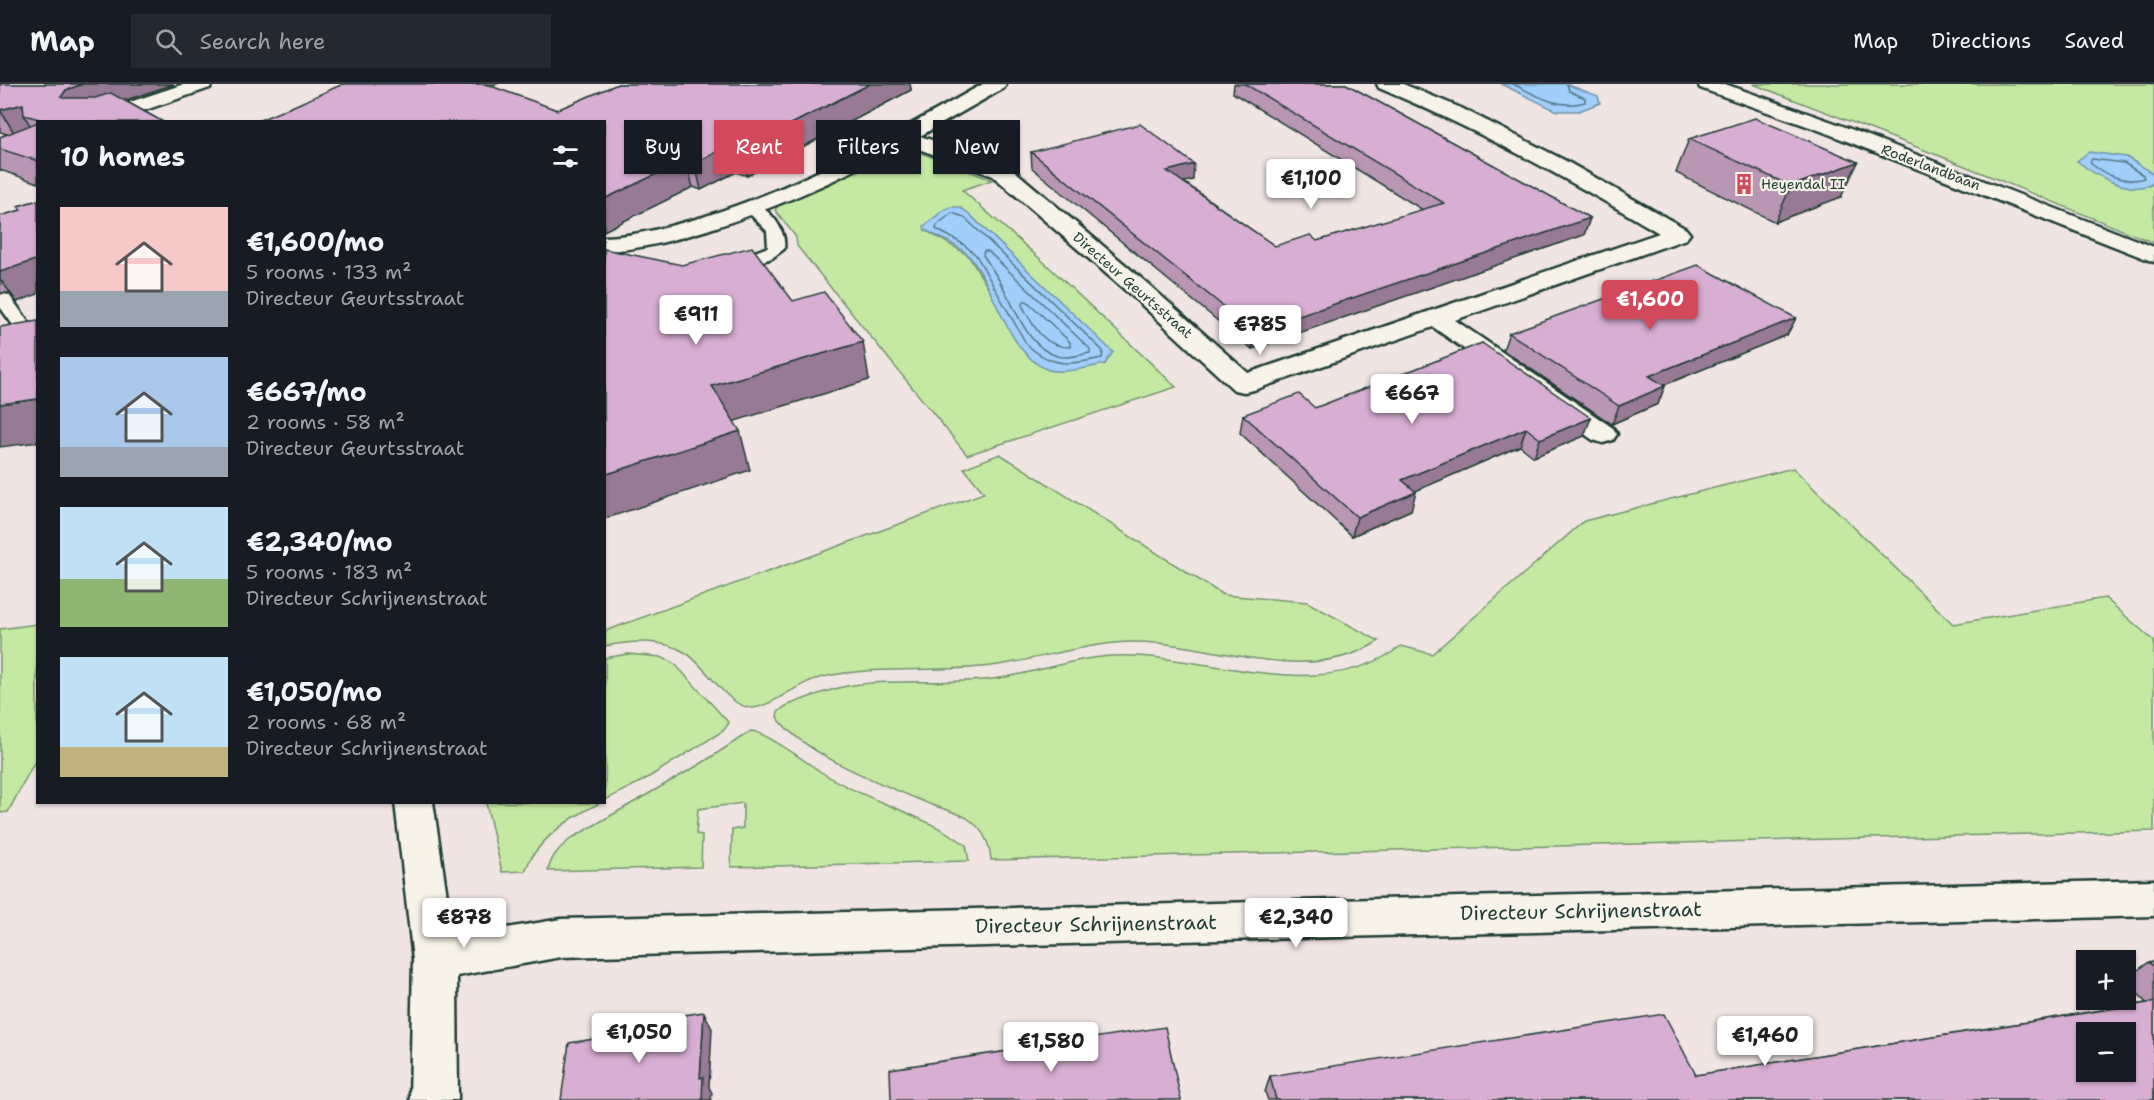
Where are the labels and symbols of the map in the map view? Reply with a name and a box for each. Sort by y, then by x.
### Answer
street label: Roderlandbaan [1879,140,1984,194]
pin: €1,100 [1262,159,1360,210]
building icon: Heyendal II [1732,172,1756,196]
place label: Heyendal II [1761,175,1846,193]
street label: Directeur Geurtsstraat [1069,228,1197,342]
pin: €1,600 [1601,280,1699,331]
pin: €911 [660,295,732,346]
pin: €785 [1224,305,1296,356]
pin: €667 [1376,374,1448,425]
street label: Directeur Schrijnenstraat [1460,896,1702,926]
pin: €878 [428,898,500,949]
pin: €2,340 [1247,898,1345,949]
street label: Directeur Schrijnenstraat [975,909,1217,939]
pin: €1,050 [590,1013,688,1064]
pin: €1,460 [1716,1016,1814,1067]
pin: €1,580 [1002,1022,1100,1073]

